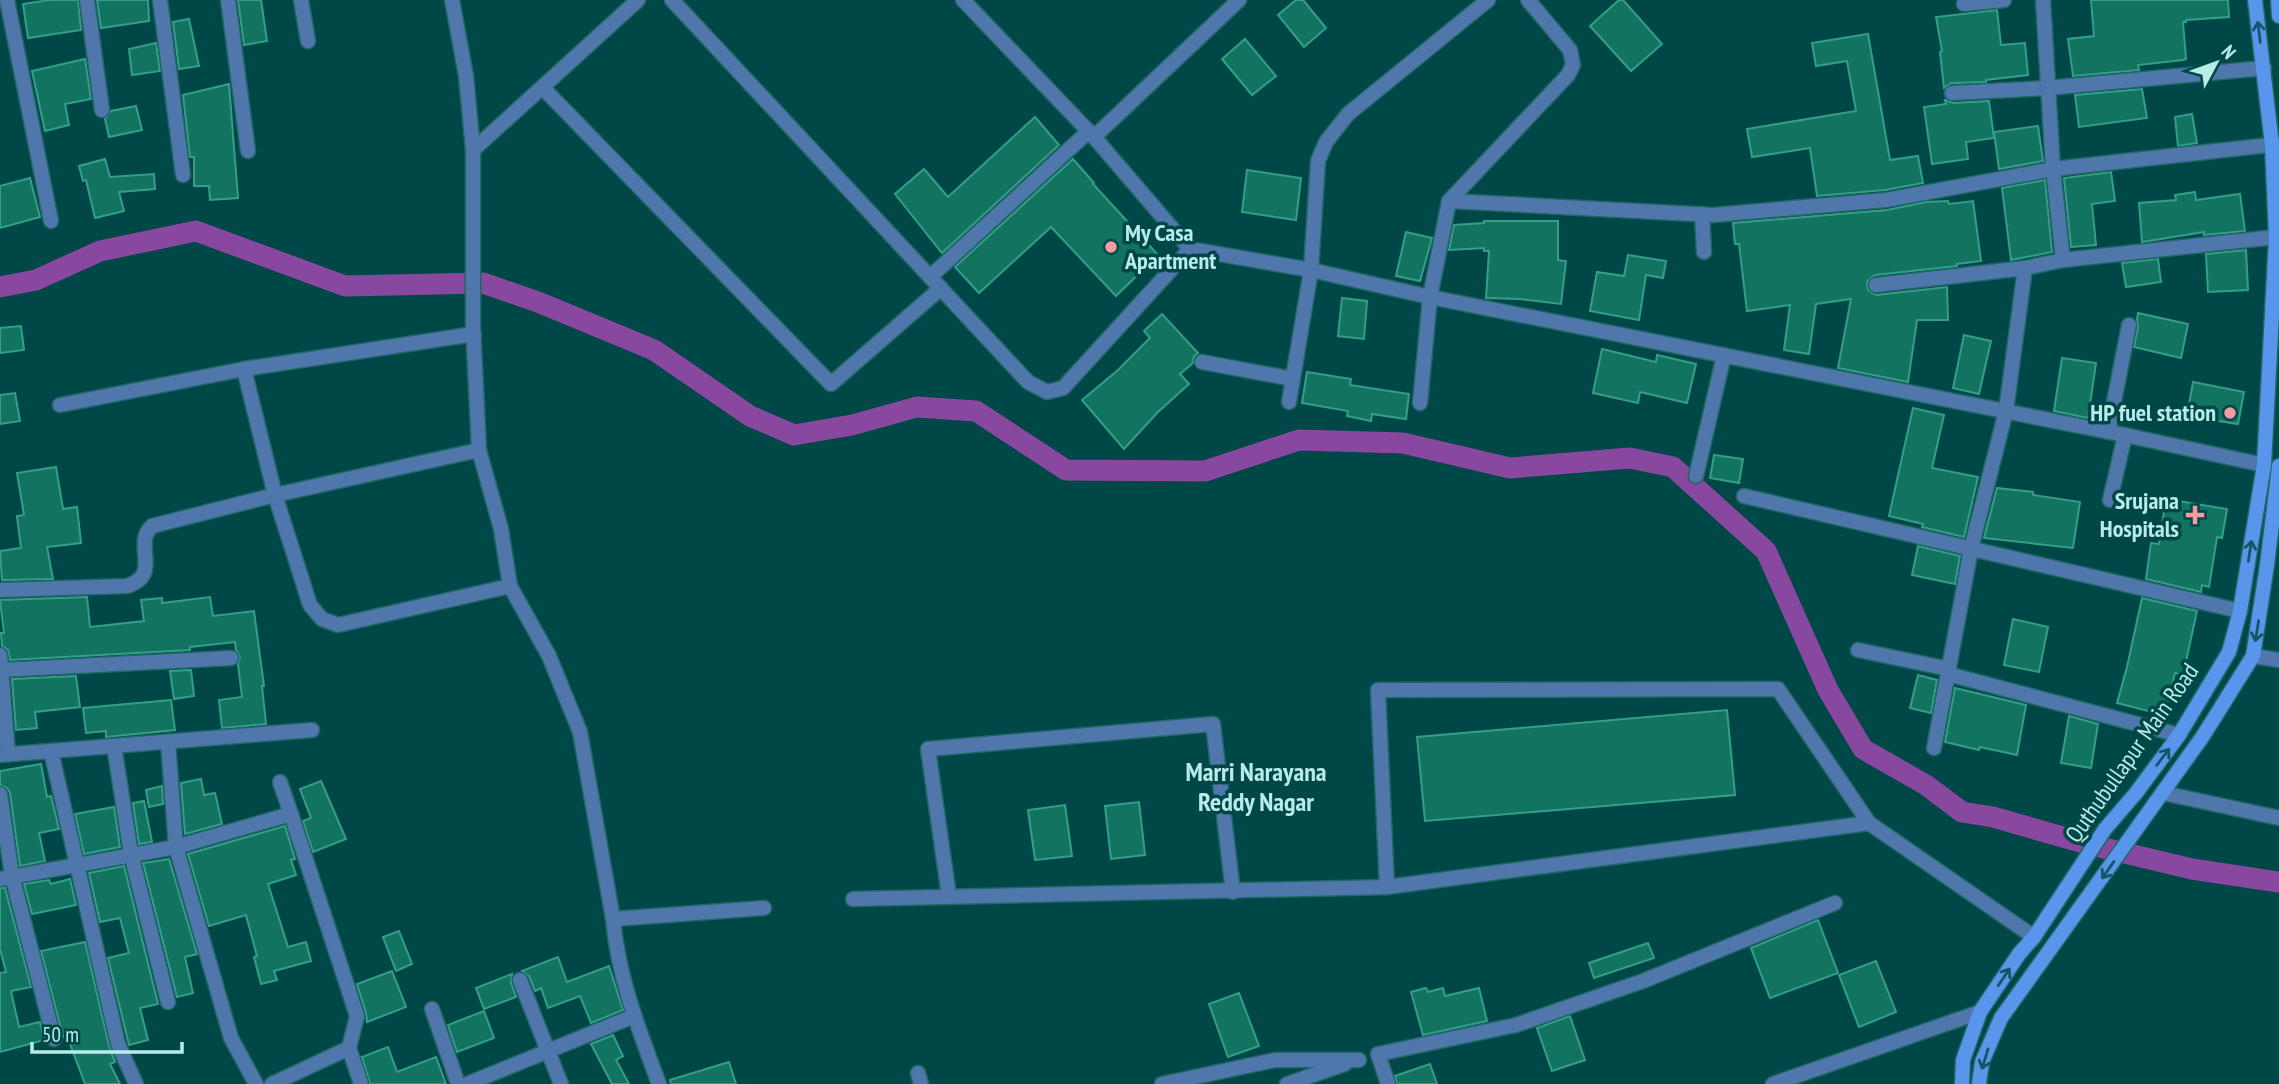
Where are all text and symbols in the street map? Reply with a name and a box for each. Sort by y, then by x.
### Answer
one-way arrow [2253,21,2266,44]
north arrow [2181,28,2251,98]
text: N [2216,40,2241,64]
place label: My Casa Apartment [1124,217,1216,276]
marker: My Casa Apartment [1103,239,1119,255]
place label: HP fuel station [2090,397,2216,428]
marker: HP fuel station [2222,405,2238,421]
place label: Srujana Hospitals [2100,485,2179,544]
marker: Srujana Hospitals [2185,505,2205,525]
one-way arrow [2244,540,2257,563]
one-way arrow [2250,619,2263,642]
street label: Quthubullapur Main Road [2058,657,2205,848]
one-way arrow [2155,748,2170,767]
district label: Marri Narayana Reddy Nagar [1185,755,1327,818]
one-way arrow [2101,860,2116,879]
one-way arrow [1997,968,2011,987]
scale bar [32,1010,182,1054]
text: 50 m [42,1021,79,1048]
one-way arrow [1977,1048,1990,1070]

